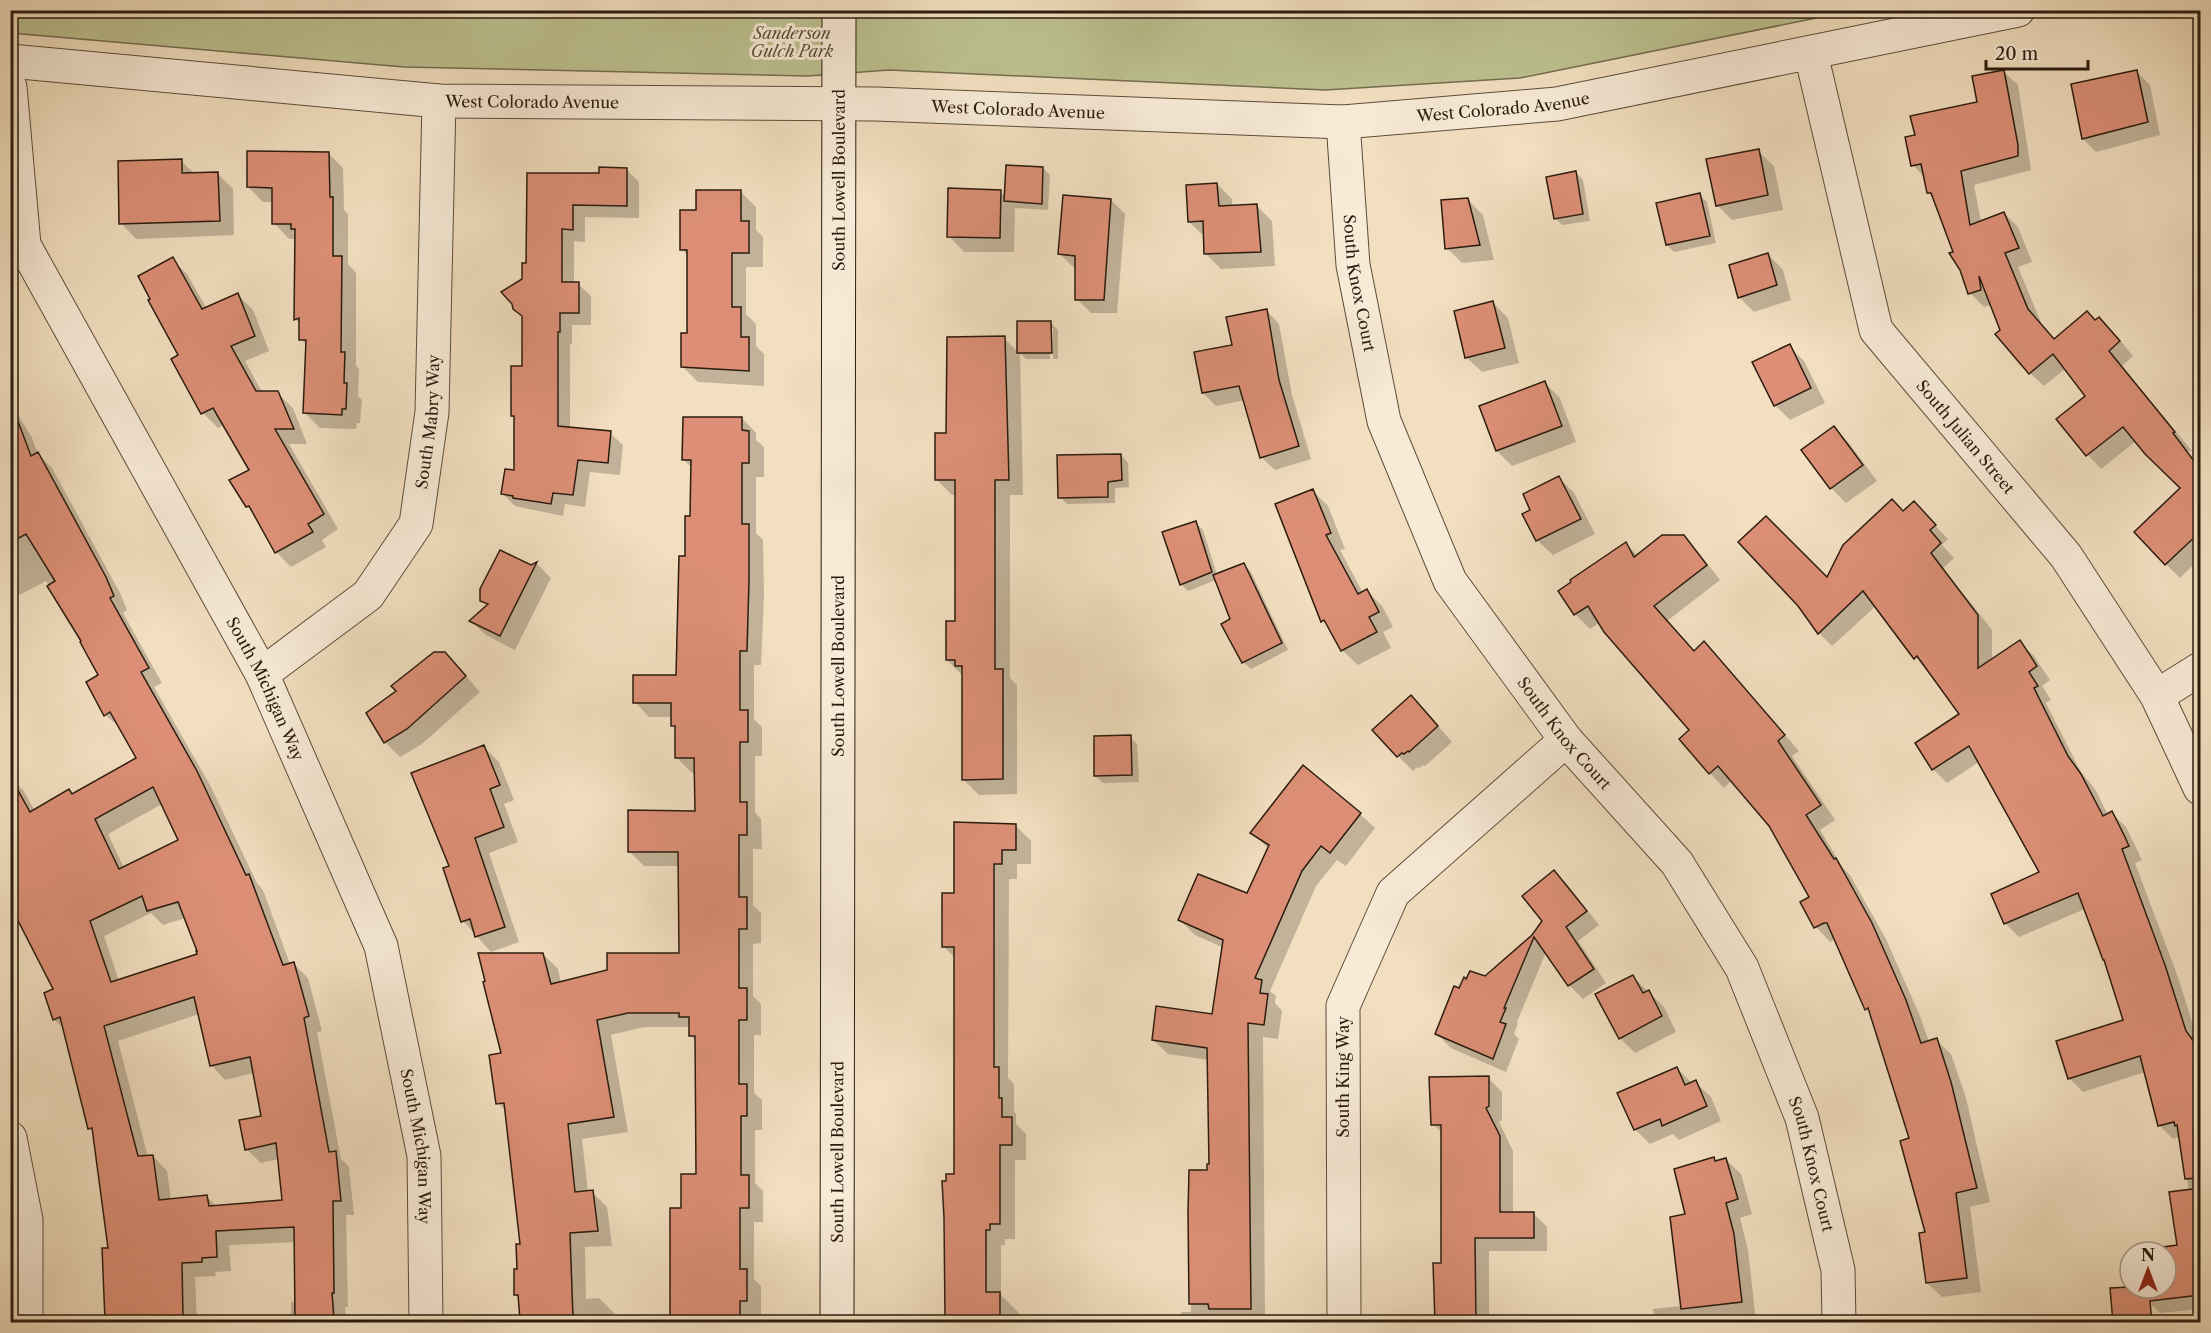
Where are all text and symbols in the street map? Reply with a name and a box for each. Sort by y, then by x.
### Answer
park label: Sanderson Gulch Park [751,23,834,61]
scale bar [1986,33,2088,71]
text: 20 m [1995,43,2039,65]
street label: West Colorado Avenue [1415,88,1591,126]
street label: South Lowell Boulevard [829,89,849,271]
street label: West Colorado Avenue [444,91,619,112]
street label: West Colorado Avenue [930,96,1105,123]
street label: South Knox Court [1339,214,1380,354]
street label: South Mabry Way [411,353,443,490]
street label: South Julian Street [1912,376,2019,498]
street label: South Lowell Boulevard [828,575,848,757]
street label: South Michigan Way [222,613,309,765]
street label: South Knox Court [1513,673,1616,794]
street label: South King Way [1333,1015,1353,1138]
street label: South Lowell Boulevard [827,1061,847,1243]
street label: South Michigan Way [396,1067,435,1225]
street label: South Knox Court [1784,1093,1839,1234]
north arrow [2118,1240,2178,1300]
text: N [2141,1245,2155,1265]

